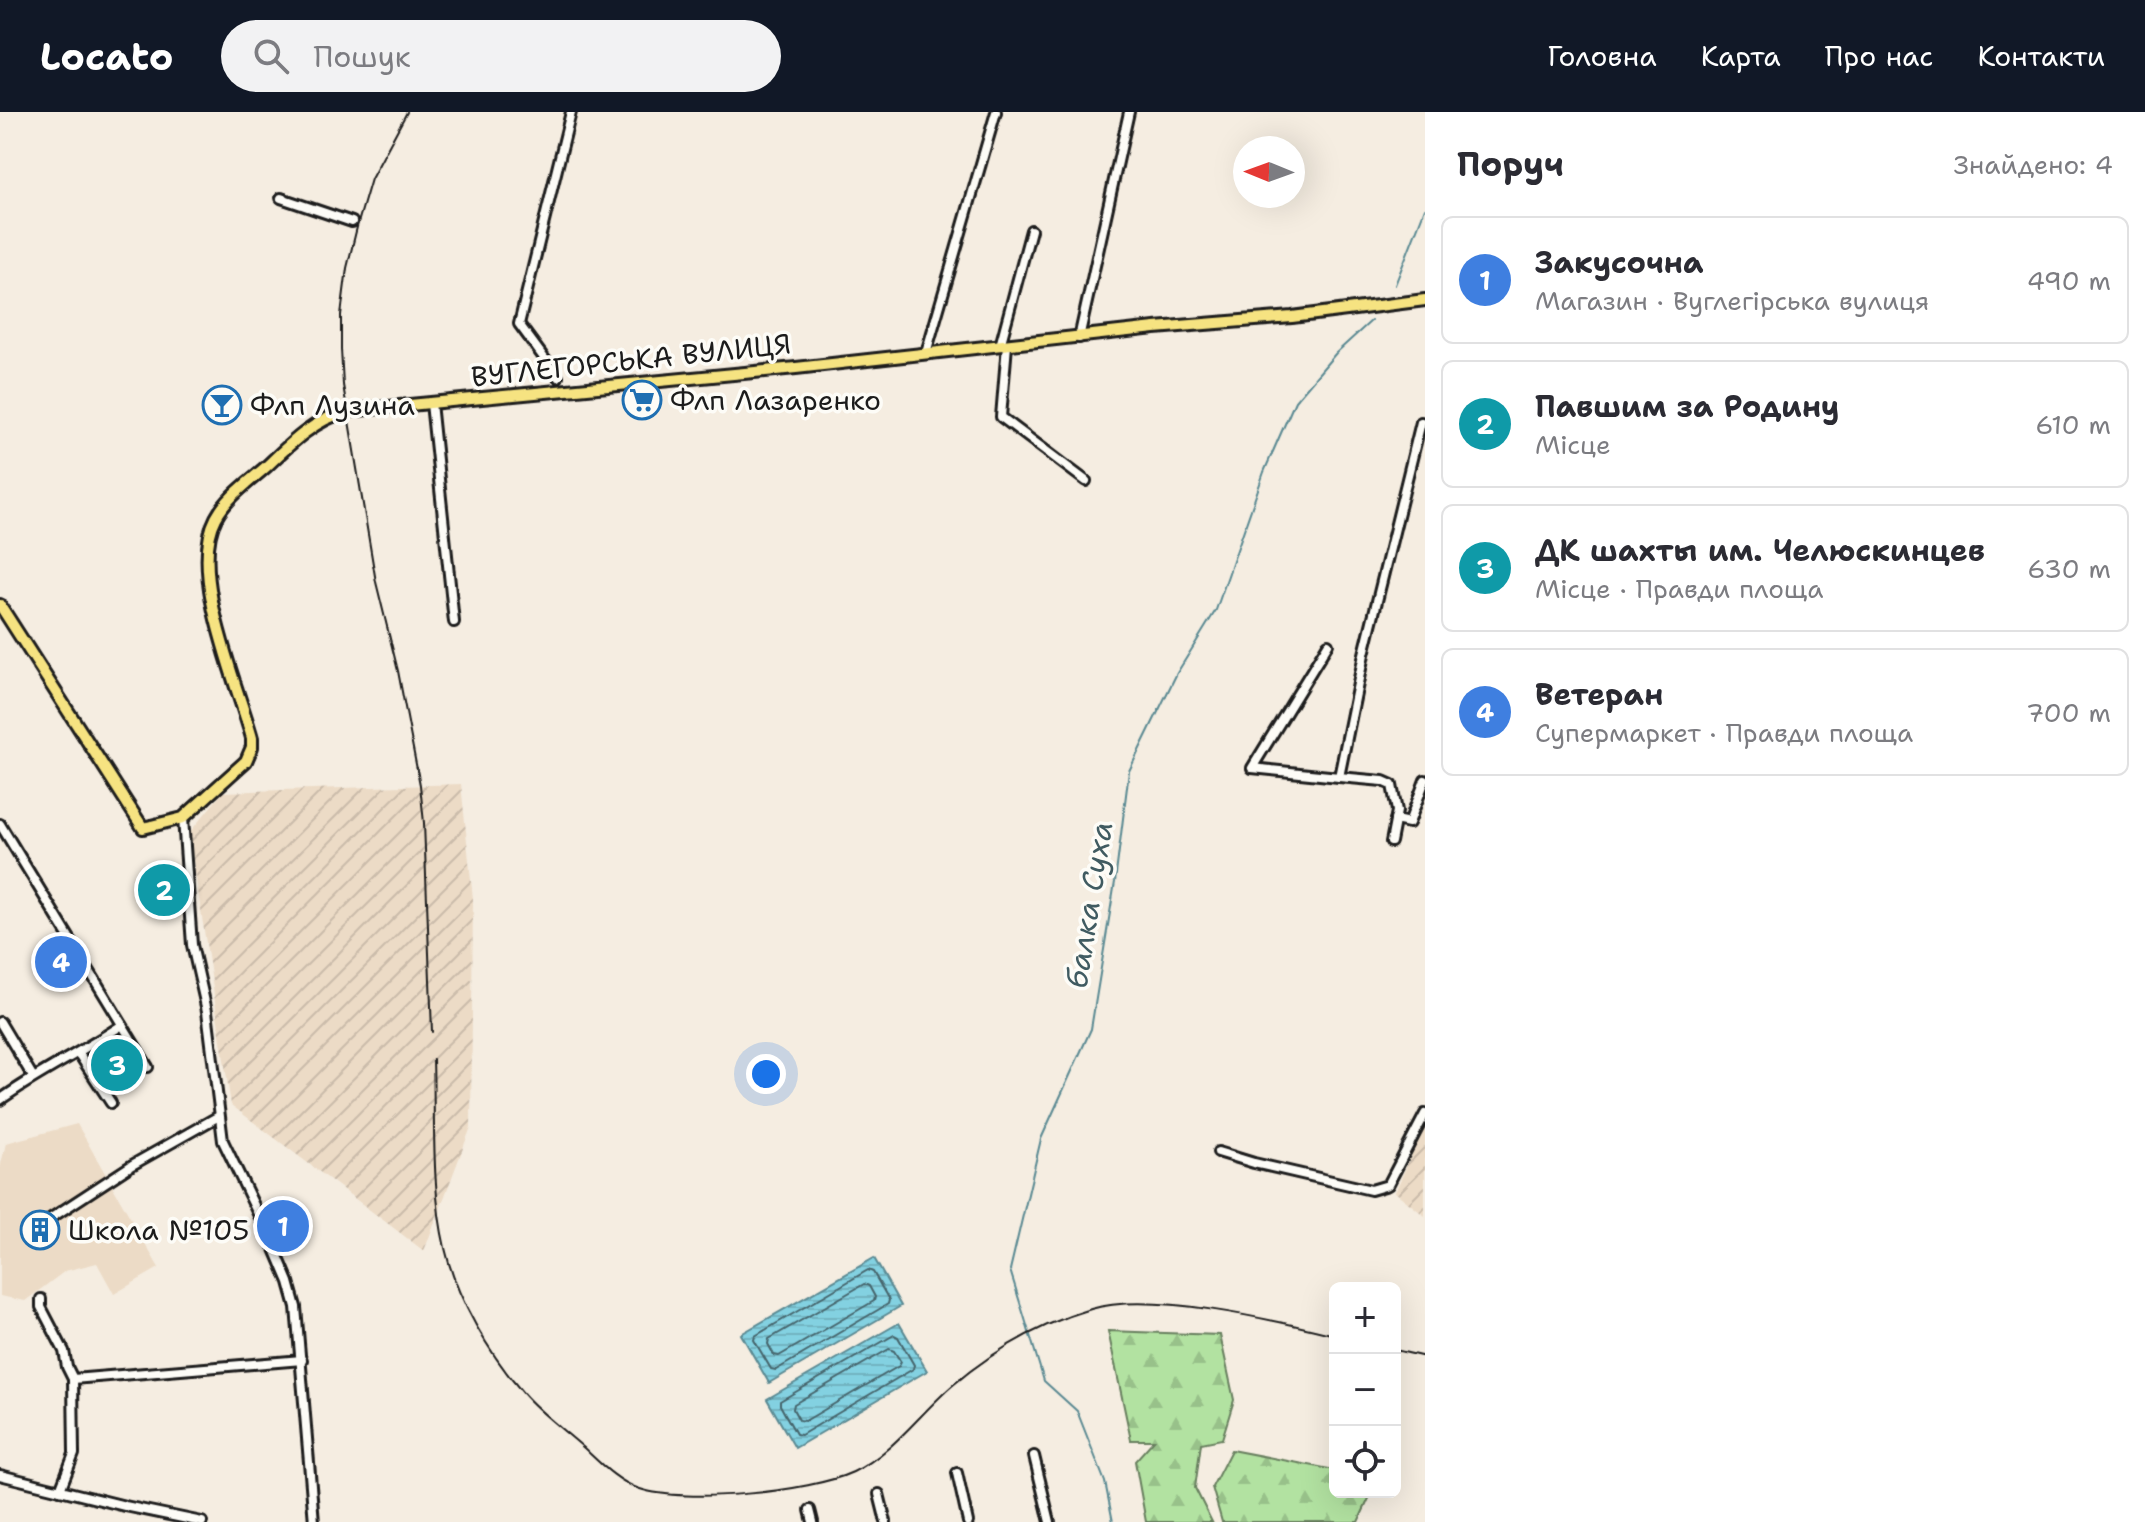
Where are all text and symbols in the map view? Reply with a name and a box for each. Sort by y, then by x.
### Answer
search box [221,20,781,92]
text: Locato [40,31,173,82]
icon: search [249,34,293,78]
text: Пошук [313,36,411,77]
text: Головна [1547,37,1657,75]
text: Карта [1701,37,1781,75]
text: Про нас [1825,37,1933,75]
text: Контакти [1977,37,2105,75]
north arrow [1233,136,1305,208]
text: Поруч [1457,141,1564,187]
text: Знайдено: 4 [1954,147,2113,182]
text: Закусочна [1535,242,1703,283]
text: 1 [1479,263,1491,298]
text: 490 m [2027,263,2111,298]
text: Магазин · Вуглегірська вулиця [1535,283,1929,318]
street label: ВУГЛЕГОРСЬКА ВУЛИЦЯ [469,324,793,396]
supermarket icon: Флп Лазаренко [621,379,663,421]
place label: Флп Лазаренко [670,381,881,419]
bar icon: Флп Лузина [201,384,243,426]
place label: Флп Лузина [250,386,415,424]
text: Павшим за Родину [1535,386,1839,427]
text: 2 [1476,407,1494,442]
text: 610 m [2035,407,2111,442]
text: Місце [1535,427,1611,462]
text: ДК шахты им. Челюскинцев [1535,530,1985,571]
text: 3 [1476,551,1494,586]
text: 630 m [2027,551,2111,586]
text: Місце · Правди площа [1535,571,1823,606]
text: Ветеран [1535,674,1663,715]
text: 4 [1476,695,1494,730]
text: 700 m [2026,695,2111,730]
text: Супермаркет · Правди площа [1535,715,1913,750]
water label: балка Суха [1056,819,1122,991]
pin: 2 [138,860,190,920]
pin: 4 [35,932,87,992]
pin: 3 [91,1035,143,1095]
your location [746,1054,786,1094]
pin: 1 [257,1196,309,1256]
building icon: Школа №105 [19,1209,61,1251]
place label: Школа №105 [68,1211,249,1249]
map controls [1329,1282,1401,1498]
button: + [1329,1282,1401,1354]
button: − [1329,1354,1401,1426]
button: locate [1329,1426,1401,1498]

